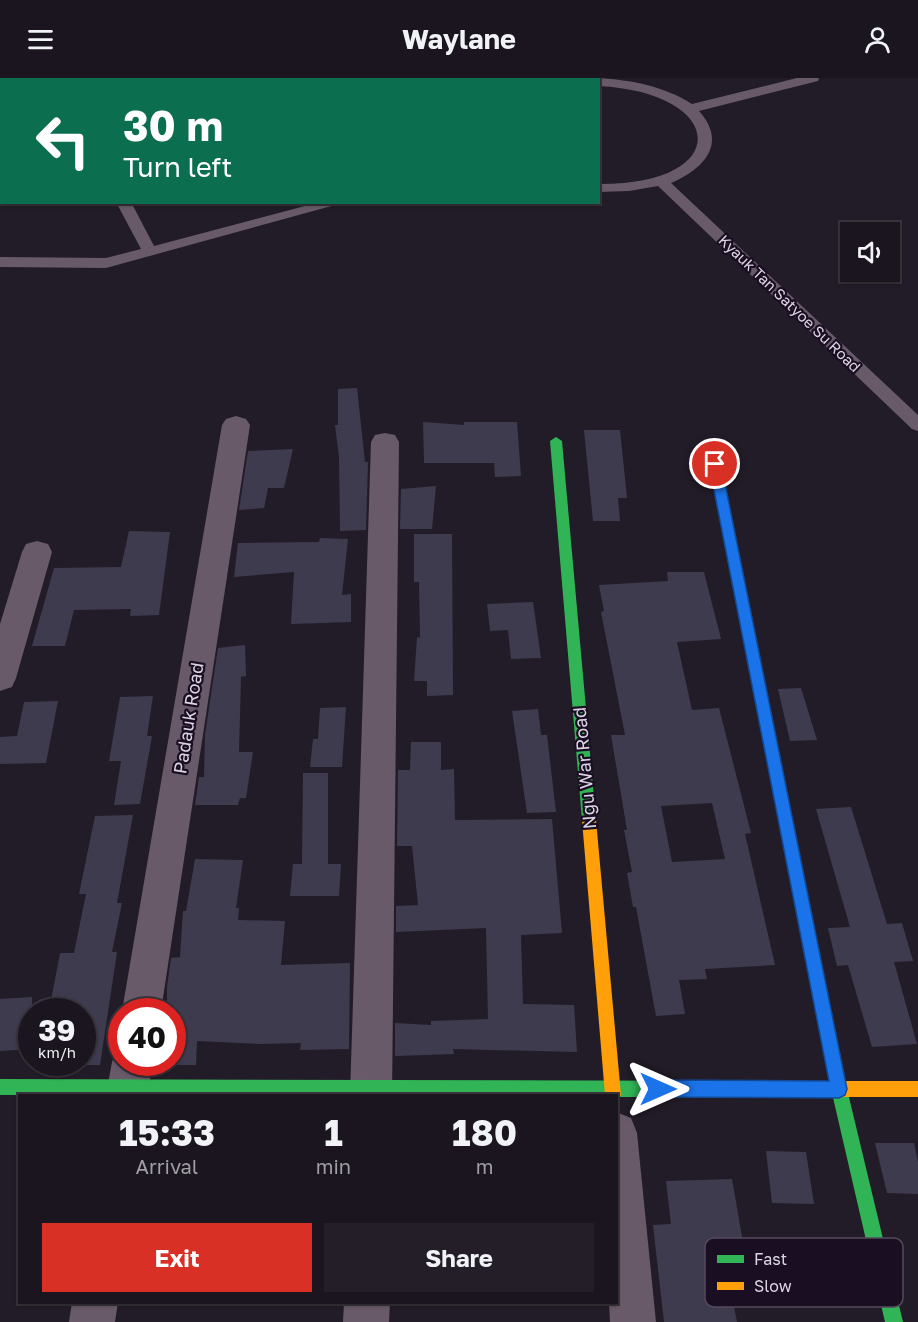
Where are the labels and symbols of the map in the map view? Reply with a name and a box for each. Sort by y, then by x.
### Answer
street label: Kyauk Tan Satyoe Su Road [715,231,865,375]
pin [689,438,740,489]
street label: Padauk Road [168,661,208,775]
street label: Ngu War Road [568,706,600,830]
speed limit sign: 40 [108,998,186,1076]
position arrow [626,1057,690,1121]
legend [705,1238,903,1307]
text: Fast [754,1249,787,1269]
text: Slow [754,1276,792,1296]

